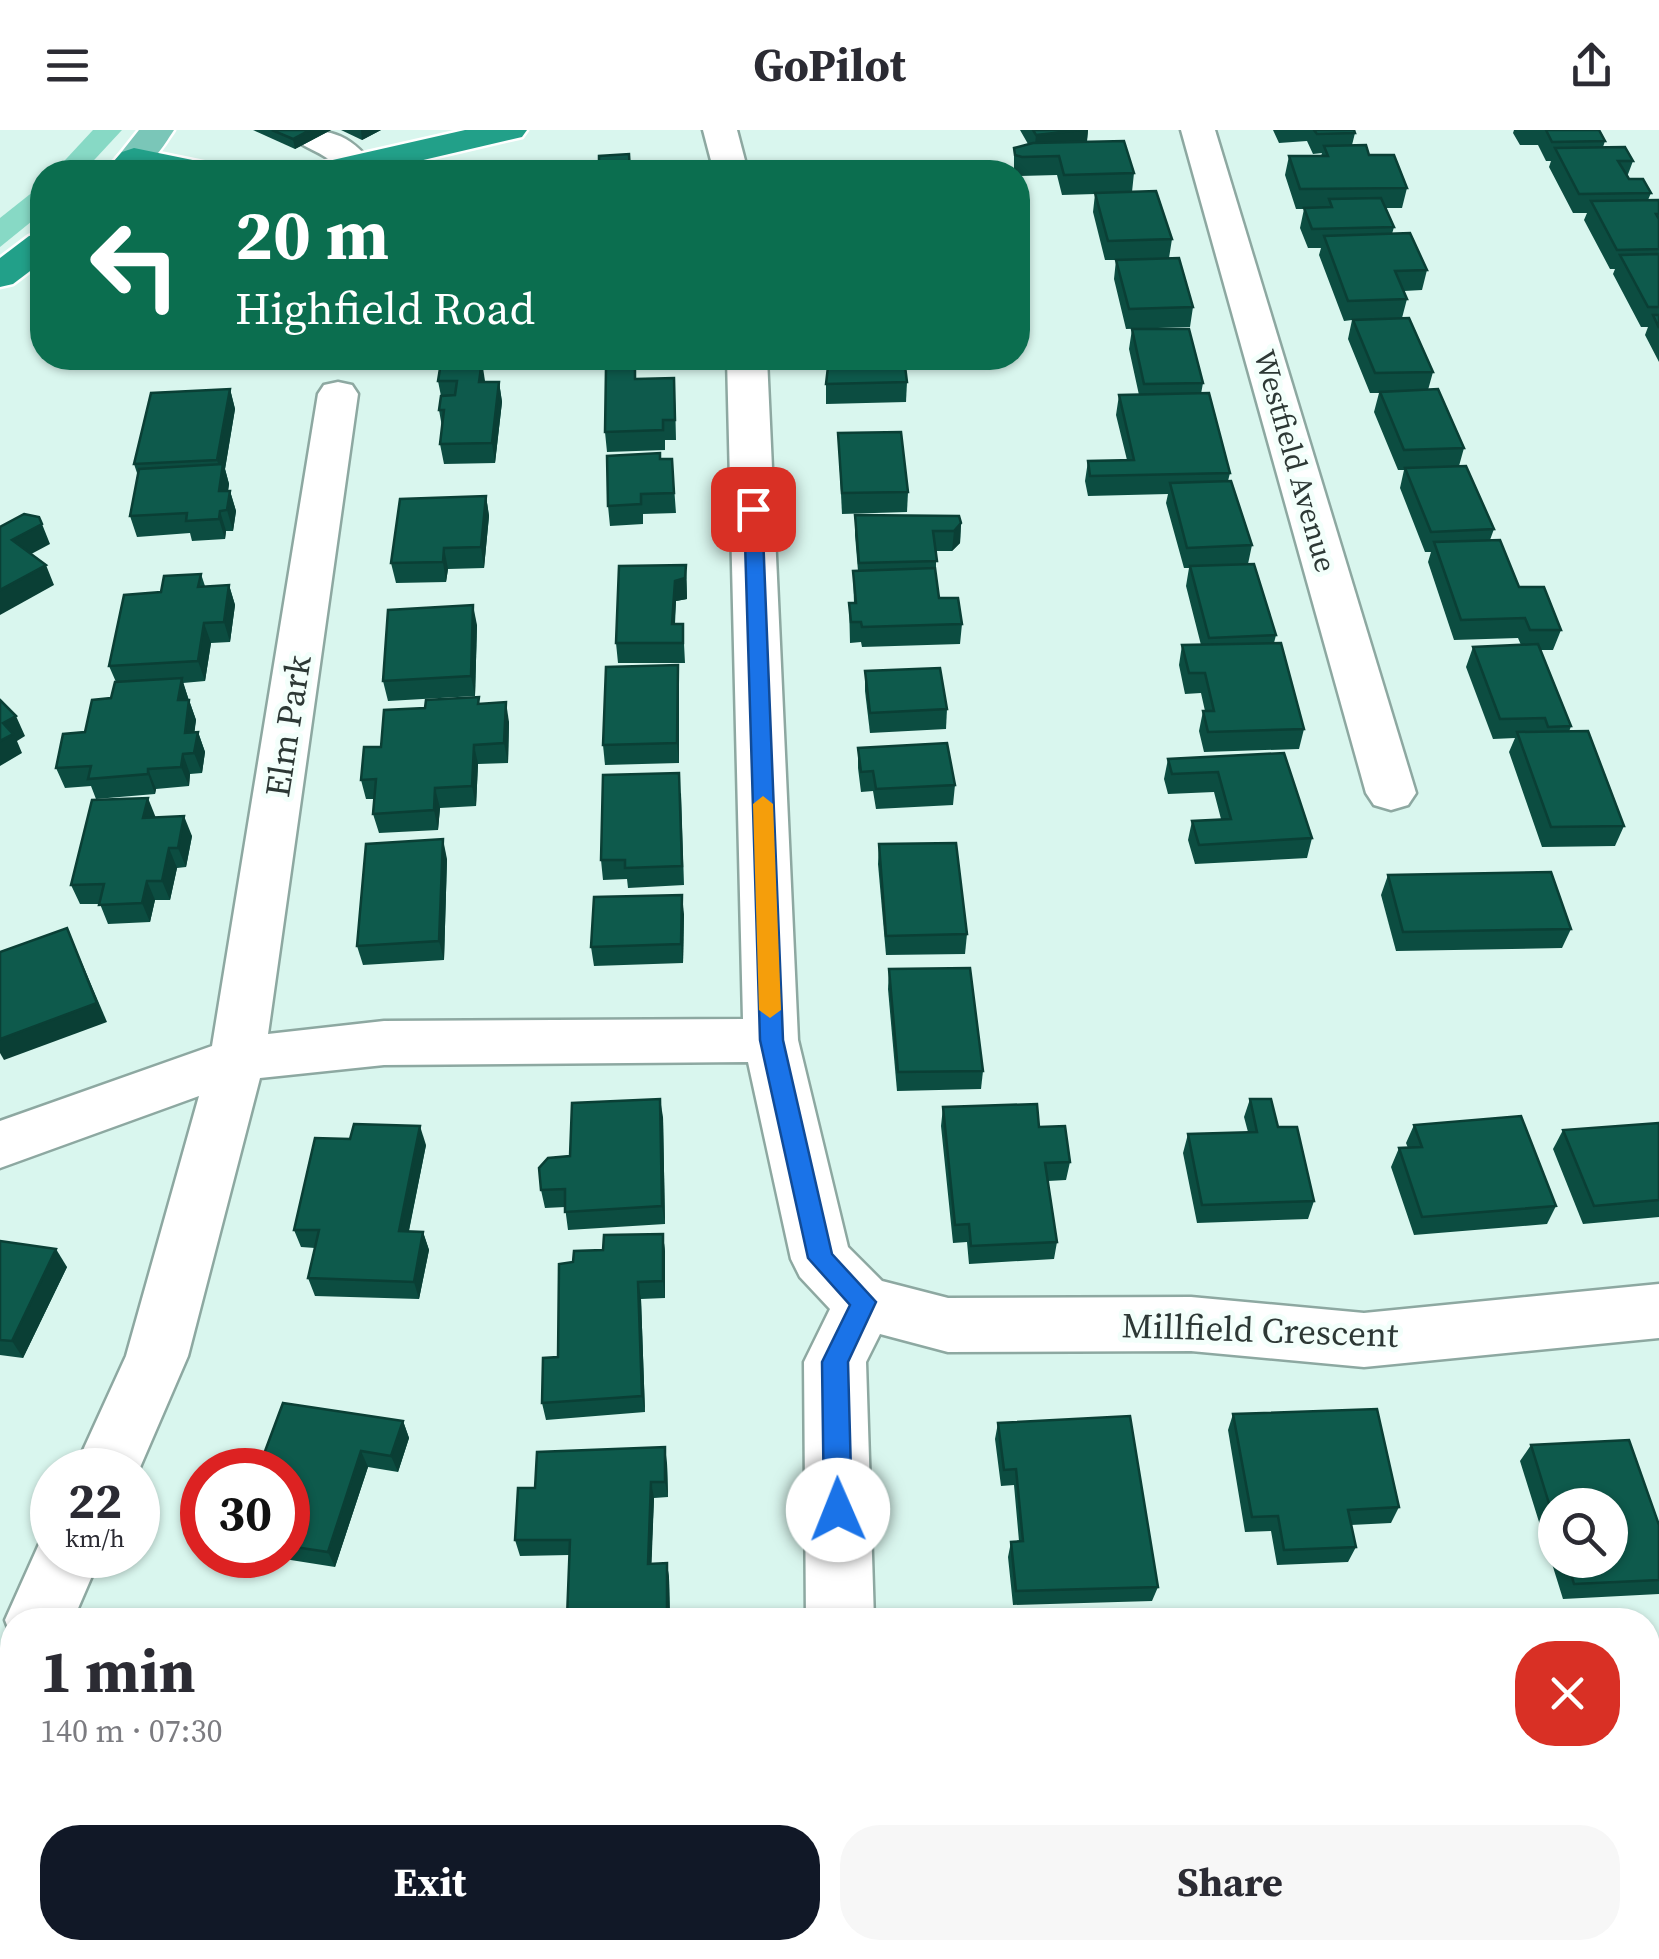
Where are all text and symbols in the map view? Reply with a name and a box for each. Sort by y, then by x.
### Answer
text: GoPilot [753,34,906,96]
icon: menu [40,38,95,93]
icon: share [1564,38,1619,93]
text: 20 m [235,186,389,282]
icon: left [70,200,200,330]
text: Highfield Road [235,277,535,339]
street label: Westfield Avenue [1244,345,1347,577]
pin [711,467,796,552]
icon: arrive [726,482,781,537]
street label: Elm Park [253,651,323,800]
street label: Millfield Crescent [1121,1301,1400,1359]
speed limit sign: 30 [180,1448,310,1578]
position arrow [786,1458,890,1562]
text: 22 [68,1466,122,1535]
map controls [1538,1488,1628,1578]
button: search [1538,1488,1628,1578]
text: km/h [65,1521,125,1555]
text: 1 min [40,1630,196,1712]
button: close [1515,1641,1620,1746]
text: 140 m · 07:30 [40,1709,222,1753]
button: Exit [40,1825,820,1940]
button: Share [840,1825,1620,1940]

